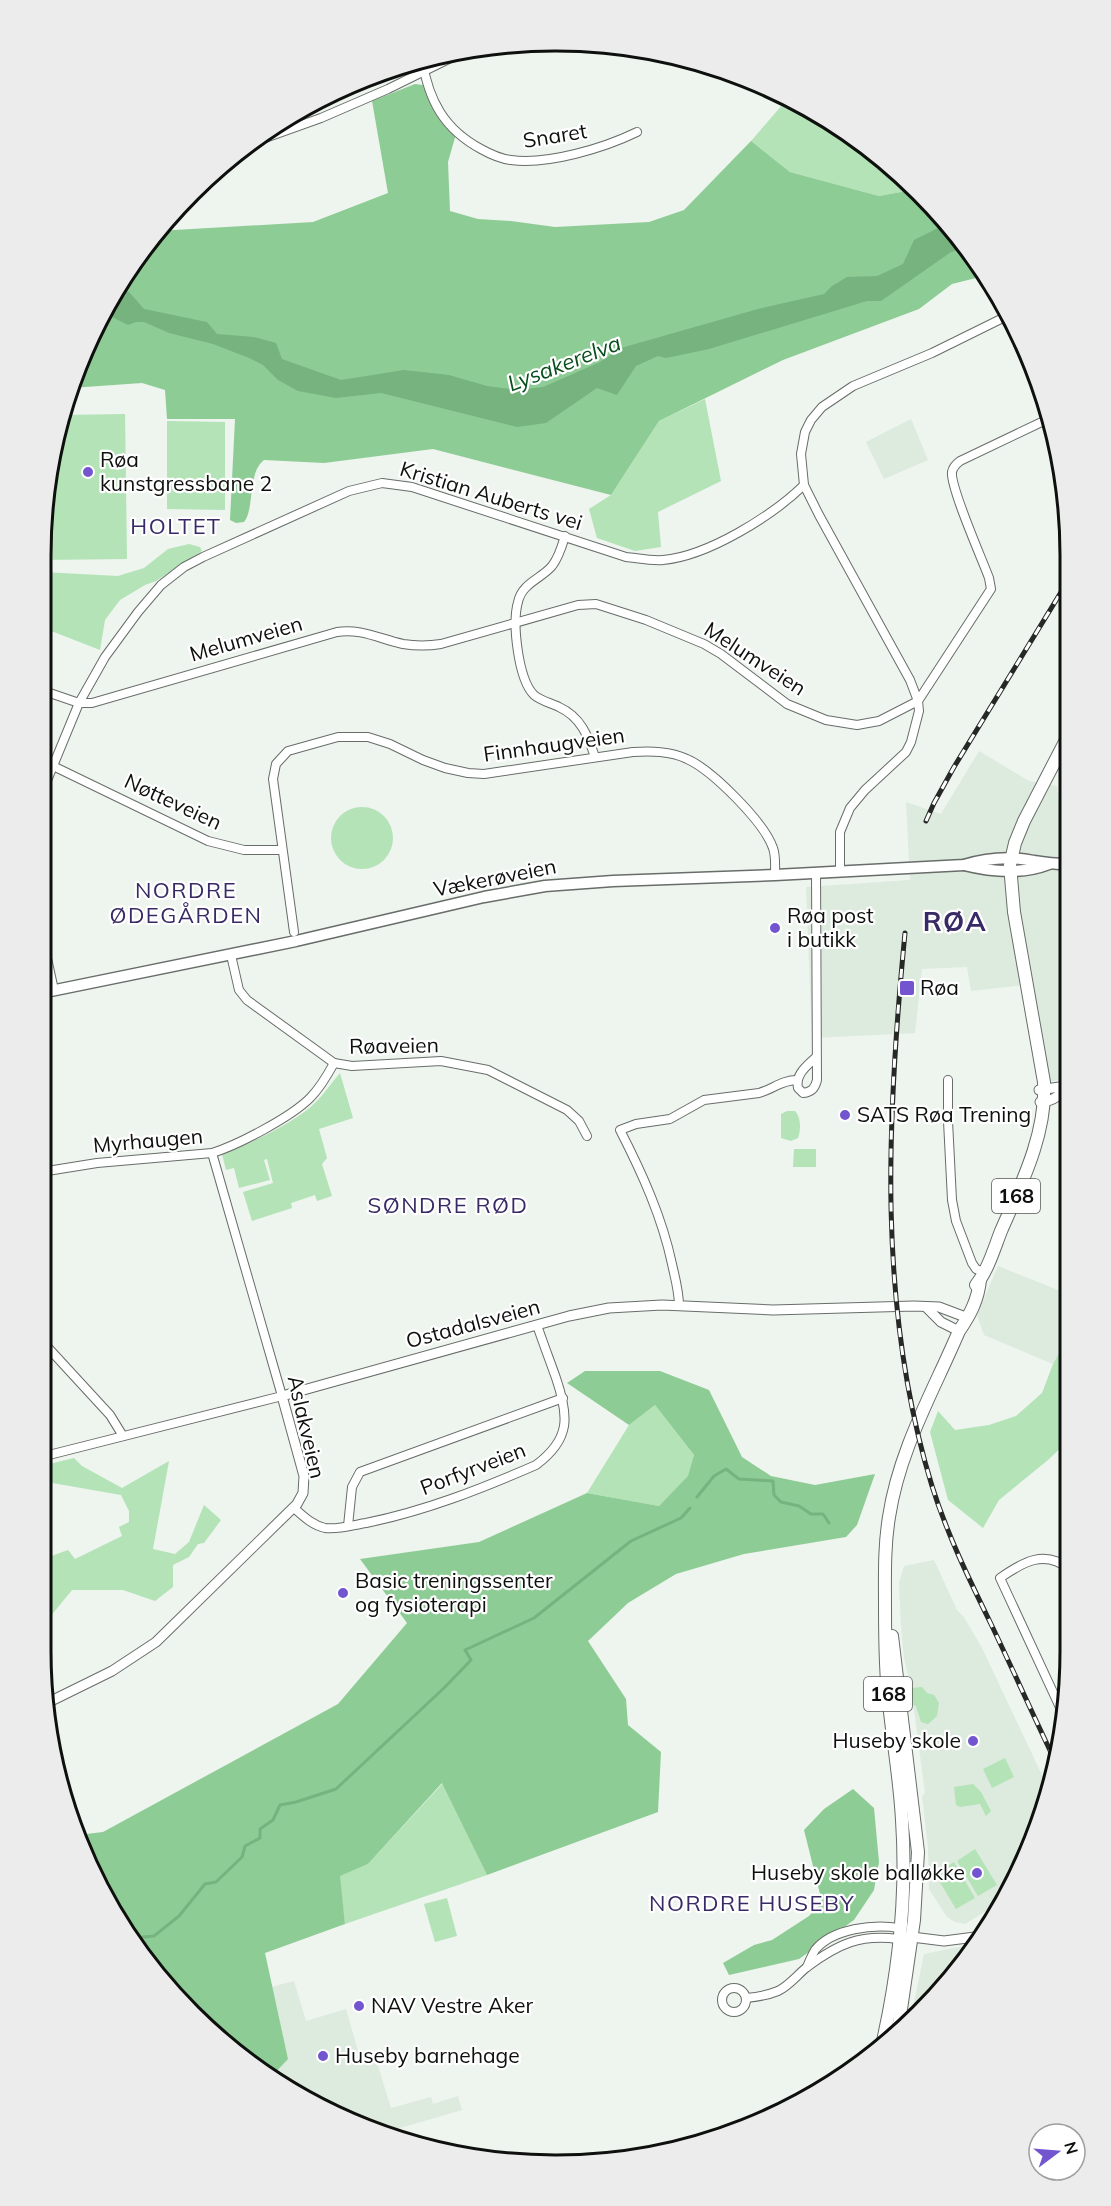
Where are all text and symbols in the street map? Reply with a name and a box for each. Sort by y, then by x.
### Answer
street label: Snaret [521,117,589,153]
water label: Lysakerelva [503,329,625,397]
place label: Røa kunstgressbane 2 [100,446,272,496]
street label: Kristian Auberts vei [397,455,586,535]
marker: Røa kunstgressbane 2 [81,465,95,479]
district label: HOLTET [130,512,222,540]
street label: Melumveien [186,610,305,667]
street label: Melumveien [700,616,811,701]
street label: Finnhaugveien [482,721,626,767]
street label: Nøtteveien [121,767,226,835]
street label: Vækerøveien [431,852,558,902]
district label: NORDRE ØDEGÅRDEN [109,876,263,929]
place label: Røa post i butikk [787,902,874,952]
district label: RØA [923,904,987,938]
marker: Røa post i butikk [768,921,782,935]
place label: Røa [920,974,959,1000]
marker: Røa [898,979,916,997]
street label: Røaveien [349,1031,439,1059]
place label: SATS Røa Trening [857,1101,1031,1127]
marker: SATS Røa Trening [838,1108,852,1122]
street label: Myrhaugen [92,1122,204,1158]
road number: 168 [992,1179,1040,1213]
district label: SØNDRE RØD [368,1191,529,1219]
street label: Ostadalsveien [403,1293,543,1353]
street label: Aslakveien [283,1373,331,1481]
street label: Porfyrveien [416,1436,529,1500]
place label: Basic treningssenter og fysioterapi [355,1567,553,1617]
marker: Basic treningssenter og fysioterapi [336,1586,350,1600]
road number: 168 [864,1677,912,1711]
place label: Huseby skole [833,1727,961,1753]
marker: Huseby skole [966,1734,980,1748]
place label: Huseby skole balløkke [751,1859,965,1885]
marker: Huseby skole balløkke [970,1866,984,1880]
district label: NORDRE HUSEBY [649,1889,855,1917]
place label: NAV Vestre Aker [371,1992,533,2018]
marker: NAV Vestre Aker [352,1999,366,2013]
place label: Huseby barnehage [335,2042,520,2068]
marker: Huseby barnehage [316,2049,330,2063]
north arrow [1027,2122,1087,2182]
text: N [1060,2139,1083,2156]

